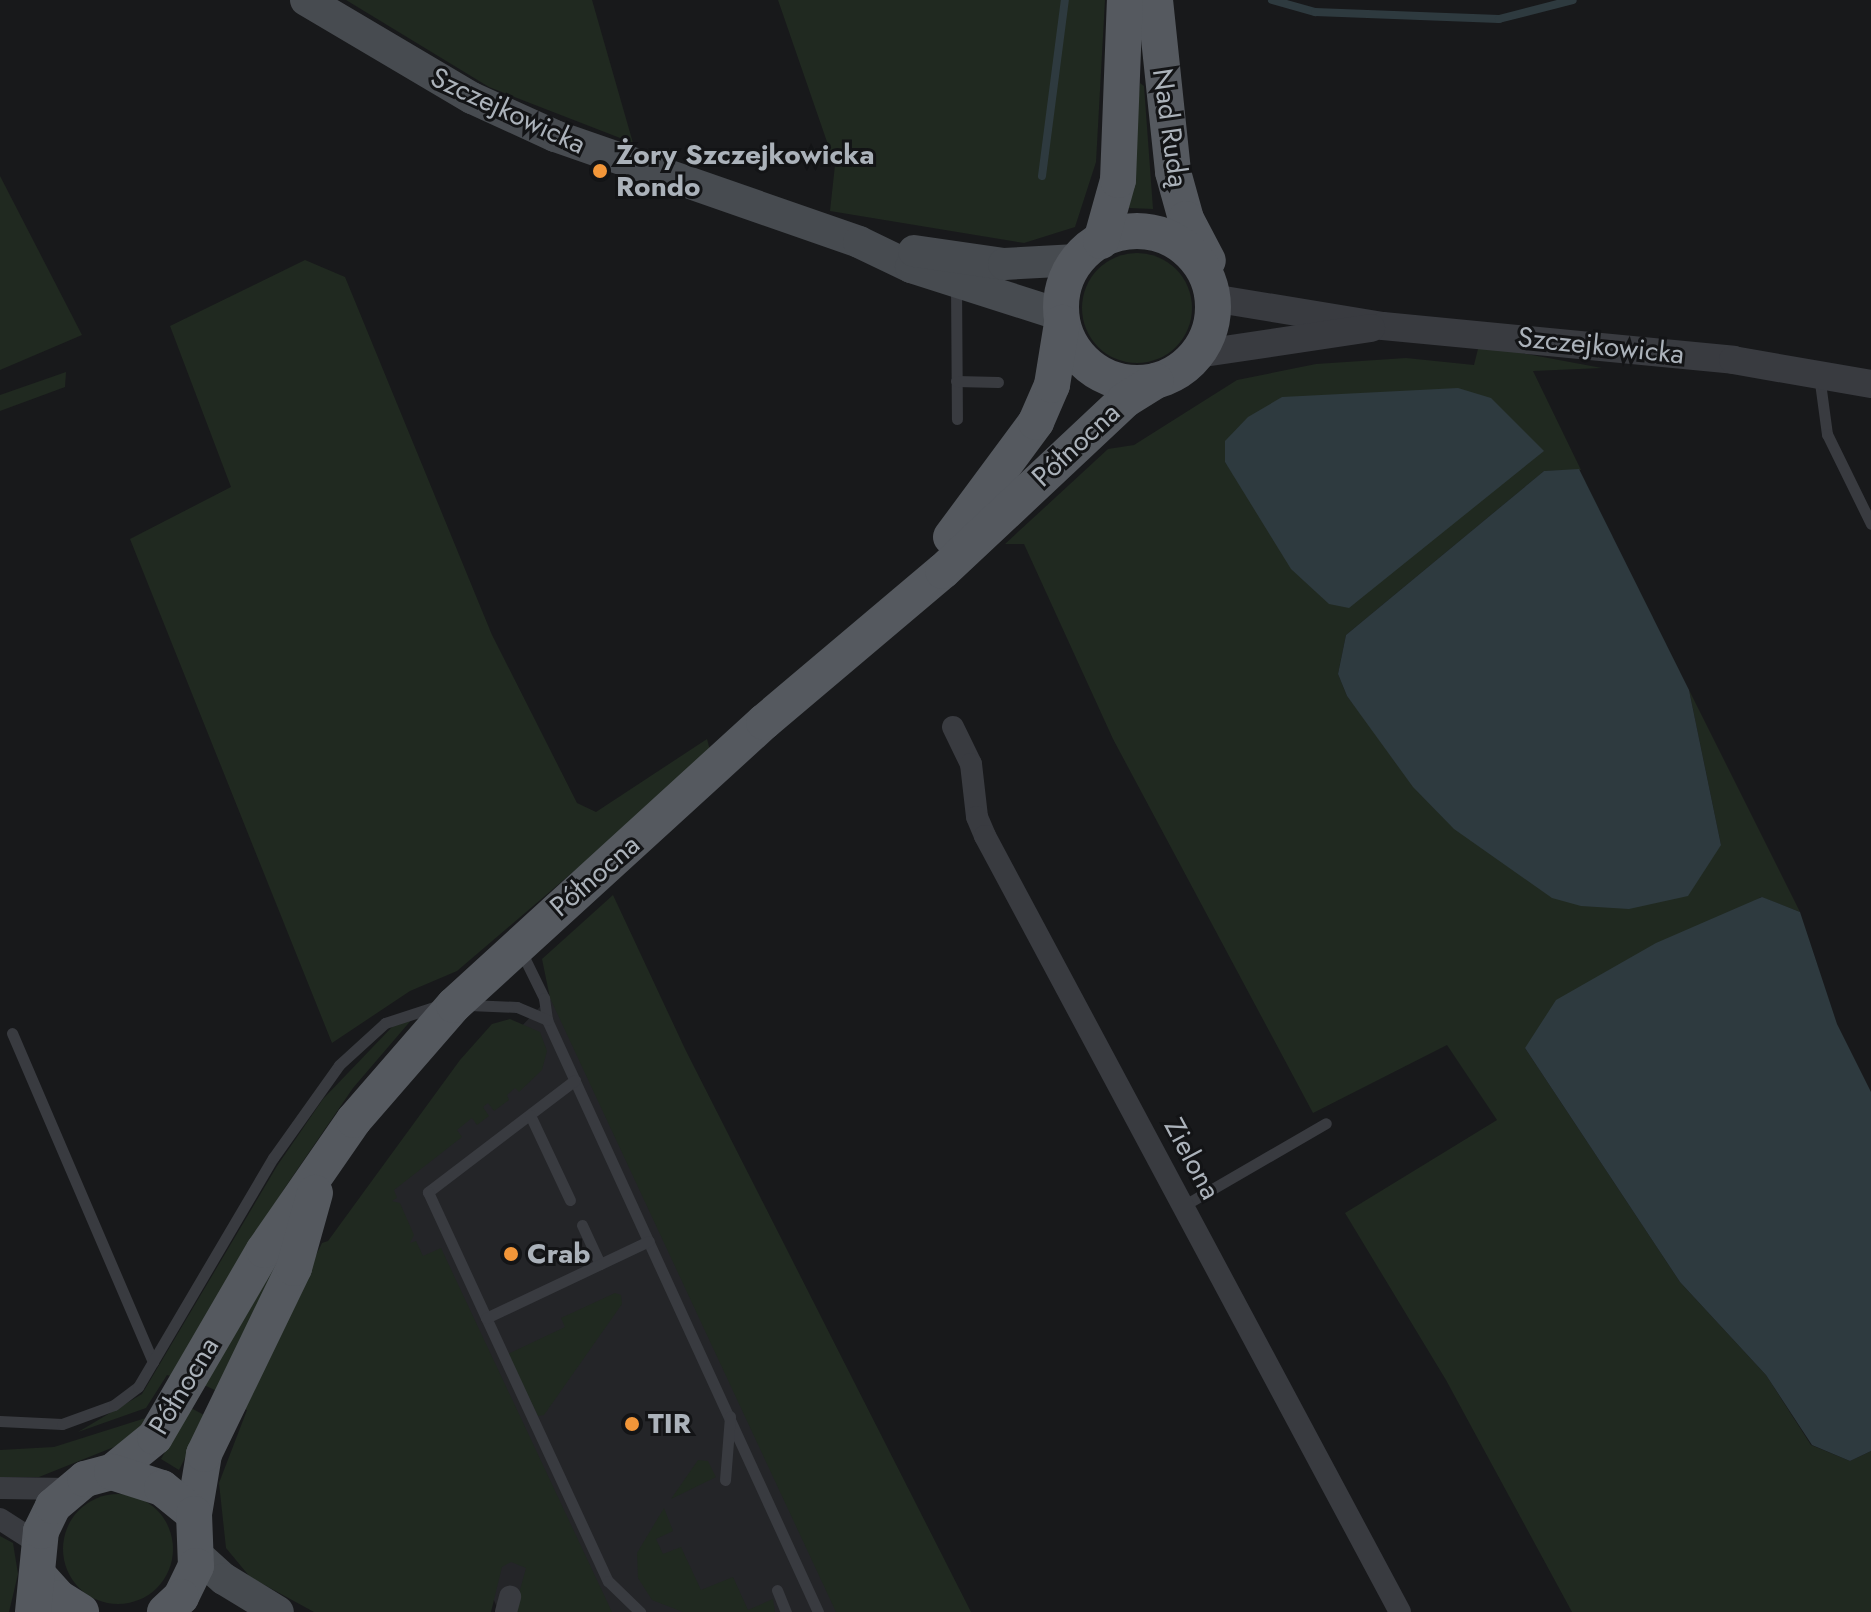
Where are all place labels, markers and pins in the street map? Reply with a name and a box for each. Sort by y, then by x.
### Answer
place label: Żory Szczejkowicka Rondo [616,138,875,204]
marker: Żory Szczejkowicka Rondo [591,162,609,180]
place label: Crab [527,1237,591,1271]
marker: Crab [502,1245,520,1263]
place label: TIR [648,1407,691,1441]
marker: TIR [623,1415,641,1433]

